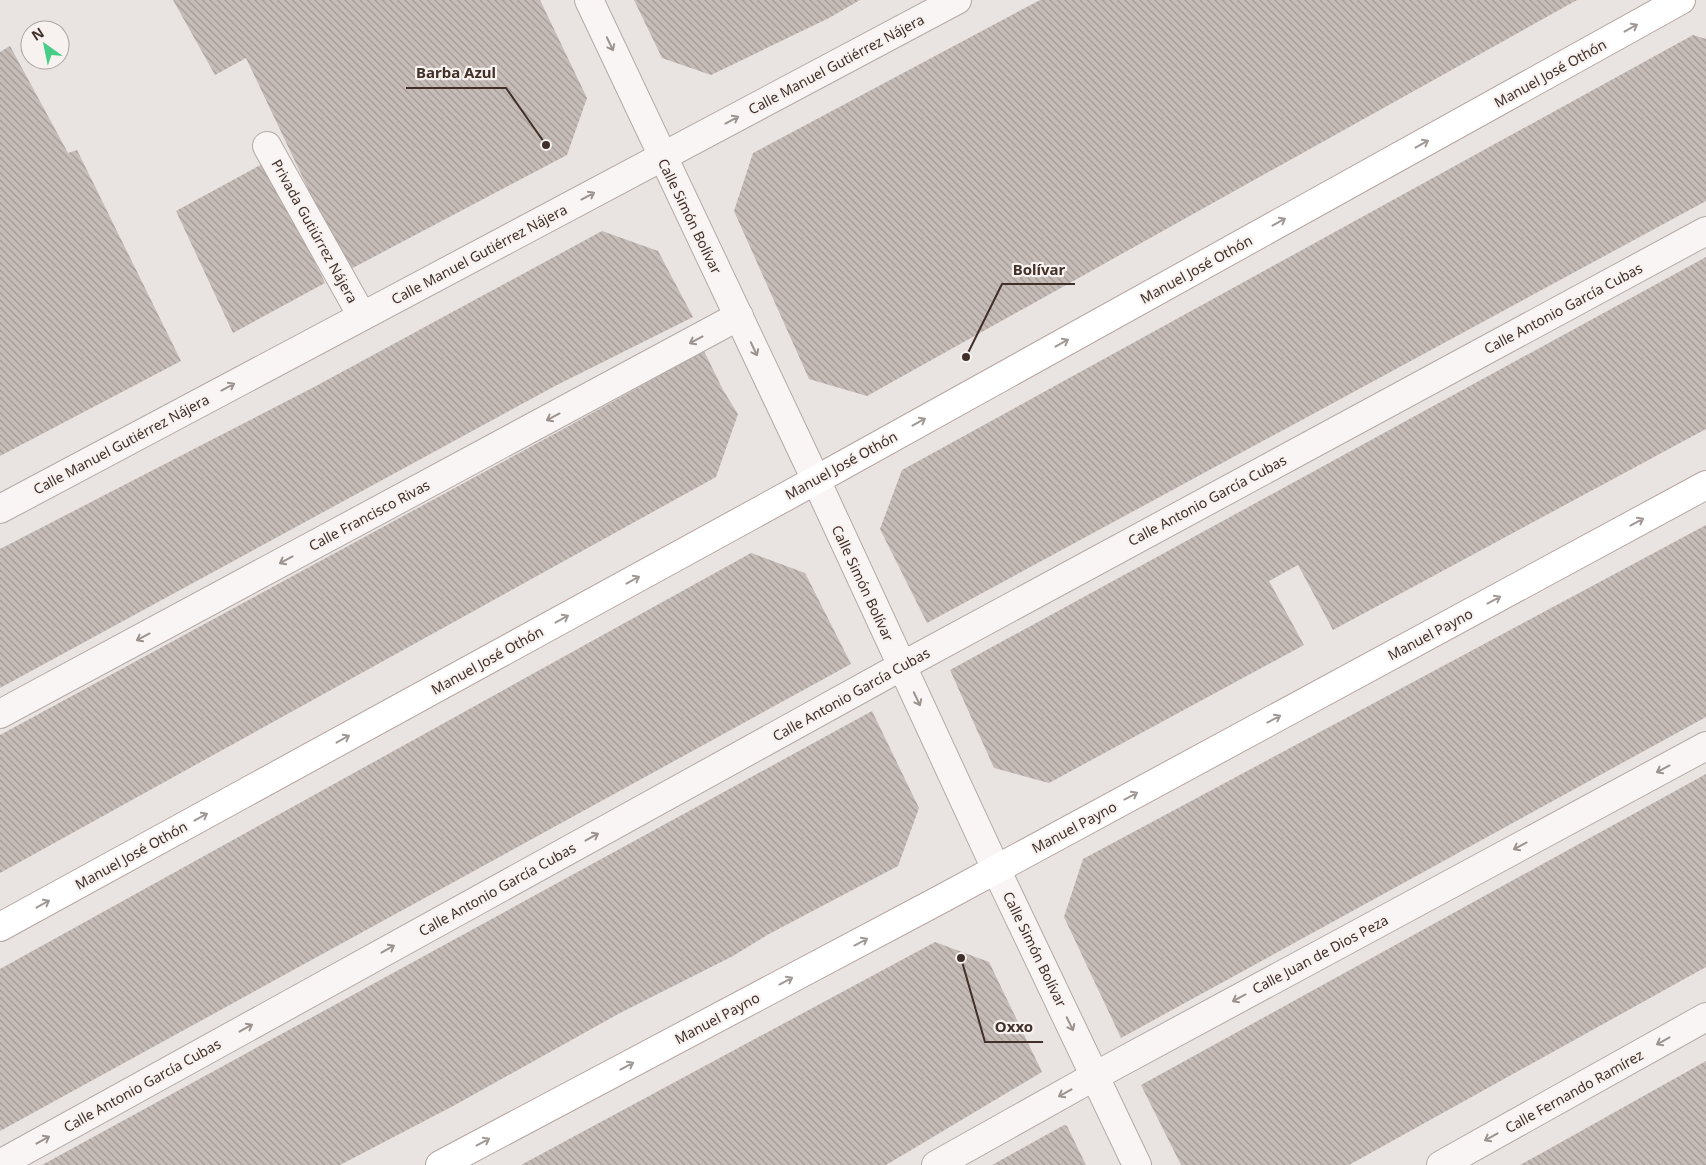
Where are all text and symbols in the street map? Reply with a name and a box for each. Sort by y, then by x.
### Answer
street label: Calle Manuel Gutiérrez Nájera [745,9,927,119]
north arrow [20,20,70,70]
one-way arrow [1623,22,1638,32]
text: N [28,23,48,45]
street label: Manuel José Othón [1491,34,1609,112]
one-way arrow [605,36,615,51]
callout: Barba Azul [406,58,506,88]
text: Barba Azul [416,62,496,82]
one-way arrow [724,115,739,125]
one-way arrow [1414,138,1428,148]
street label: Calle Simón Bolívar [654,155,726,277]
street label: Privada Gutiúrrez Nájera [267,156,363,306]
one-way arrow [580,191,595,200]
street label: Calle Manuel Gutiérrez Nájera [388,199,570,309]
one-way arrow [1272,217,1286,227]
street label: Manuel José Othón [1137,230,1255,308]
callout: Bolívar [1002,254,1075,284]
street label: Calle Antonio García Cubas [1480,258,1646,358]
text: Bolívar [1013,259,1066,279]
one-way arrow [689,335,703,345]
one-way arrow [1054,338,1069,348]
one-way arrow [750,341,759,356]
one-way arrow [221,382,236,392]
street label: Calle Manuel Gutiérrez Nájera [30,389,212,499]
one-way arrow [546,412,560,422]
one-way arrow [912,417,927,427]
street label: Manuel José Othón [782,426,900,504]
street label: Calle Antonio García Cubas [1124,450,1290,550]
street label: Calle Francisco Rivas [305,475,433,555]
one-way arrow [1629,517,1644,527]
street label: Calle Simón Bolívar [828,522,898,644]
one-way arrow [279,555,294,565]
one-way arrow [625,575,640,584]
one-way arrow [1486,595,1501,605]
street label: Manuel Payno [1384,604,1476,664]
one-way arrow [555,614,570,624]
street label: Manuel José Othón [428,621,546,699]
one-way arrow [136,632,151,642]
street label: Calle Antonio García Cubas [769,643,933,745]
one-way arrow [912,691,922,706]
one-way arrow [1266,714,1281,723]
one-way arrow [335,734,350,743]
one-way arrow [1656,765,1671,774]
one-way arrow [1123,791,1138,800]
street label: Manuel Payno [1028,797,1120,857]
one-way arrow [193,812,208,822]
street label: Manuel José Othón [72,816,190,894]
one-way arrow [584,831,599,841]
street label: Calle Antonio García Cubas [415,838,579,940]
one-way arrow [1513,842,1528,851]
street label: Calle Simón Bolívar [999,888,1071,1010]
one-way arrow [35,898,49,908]
street label: Calle Juan de Dios Peza [1249,910,1391,998]
one-way arrow [853,936,868,946]
one-way arrow [381,944,396,954]
one-way arrow [778,976,793,986]
street label: Manuel Payno [671,988,763,1048]
one-way arrow [1232,994,1246,1004]
callout: Oxxo [985,1012,1043,1042]
text: Oxxo [995,1016,1033,1036]
one-way arrow [1066,1016,1075,1031]
one-way arrow [239,1022,253,1032]
street label: Calle Antonio García Cubas [60,1034,224,1136]
one-way arrow [1657,1036,1671,1046]
street label: Calle Fernando Ramírez [1501,1045,1647,1137]
one-way arrow [619,1061,634,1070]
one-way arrow [1058,1088,1073,1098]
one-way arrow [1484,1133,1499,1142]
one-way arrow [35,1135,50,1145]
one-way arrow [476,1137,491,1147]

